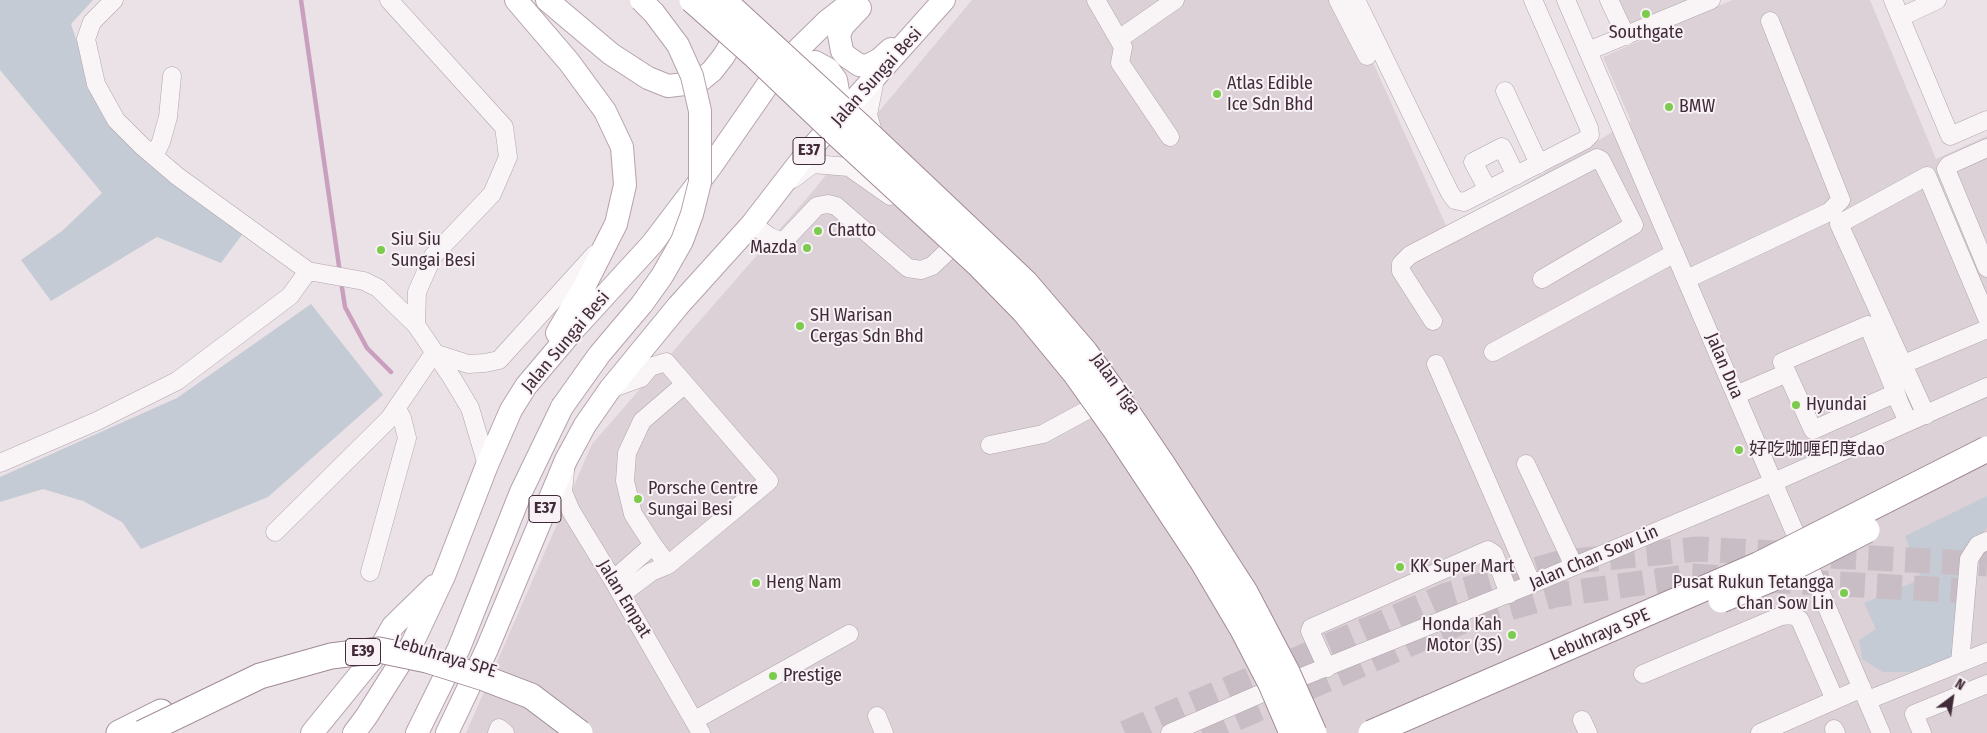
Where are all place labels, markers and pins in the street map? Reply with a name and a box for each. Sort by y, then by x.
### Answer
marker: Southgate [1640,8,1652,20]
place label: Southgate [1609,22,1683,44]
place label: Atlas Edible Ice Sdn Bhd [1227,73,1313,116]
marker: Atlas Edible Ice Sdn Bhd [1211,88,1223,100]
place label: BMW [1679,96,1715,118]
marker: BMW [1663,101,1675,113]
place label: Chatto [828,220,876,242]
marker: Chatto [812,225,824,237]
place label: Siu Siu Sungai Besi [391,229,475,272]
place label: Mazda [750,237,797,259]
marker: Mazda [801,242,813,254]
marker: Siu Siu Sungai Besi [375,244,387,256]
place label: SH Warisan Cergas Sdn Bhd [810,305,924,348]
marker: SH Warisan Cergas Sdn Bhd [794,320,806,332]
place label: Hyundai [1806,394,1867,416]
marker: Hyundai [1790,399,1802,411]
place label: 好吃咖喱印度dao [1749,439,1885,461]
marker: 好吃咖喱印度dao [1733,444,1745,456]
place label: Porsche Centre Sungai Besi [648,478,758,520]
marker: Porsche Centre Sungai Besi [632,493,644,505]
place label: KK Super Mart [1410,556,1514,578]
marker: KK Super Mart [1394,561,1406,573]
place label: Heng Nam [766,572,842,594]
place label: Pusat Rukun Tetangga Chan Sow Lin [1673,572,1834,614]
marker: Heng Nam [750,577,762,589]
marker: Pusat Rukun Tetangga Chan Sow Lin [1838,587,1850,599]
place label: Honda Kah Motor (3S) [1422,614,1502,656]
marker: Honda Kah Motor (3S) [1506,629,1518,641]
place label: Prestige [783,665,842,687]
marker: Prestige [767,670,779,682]

